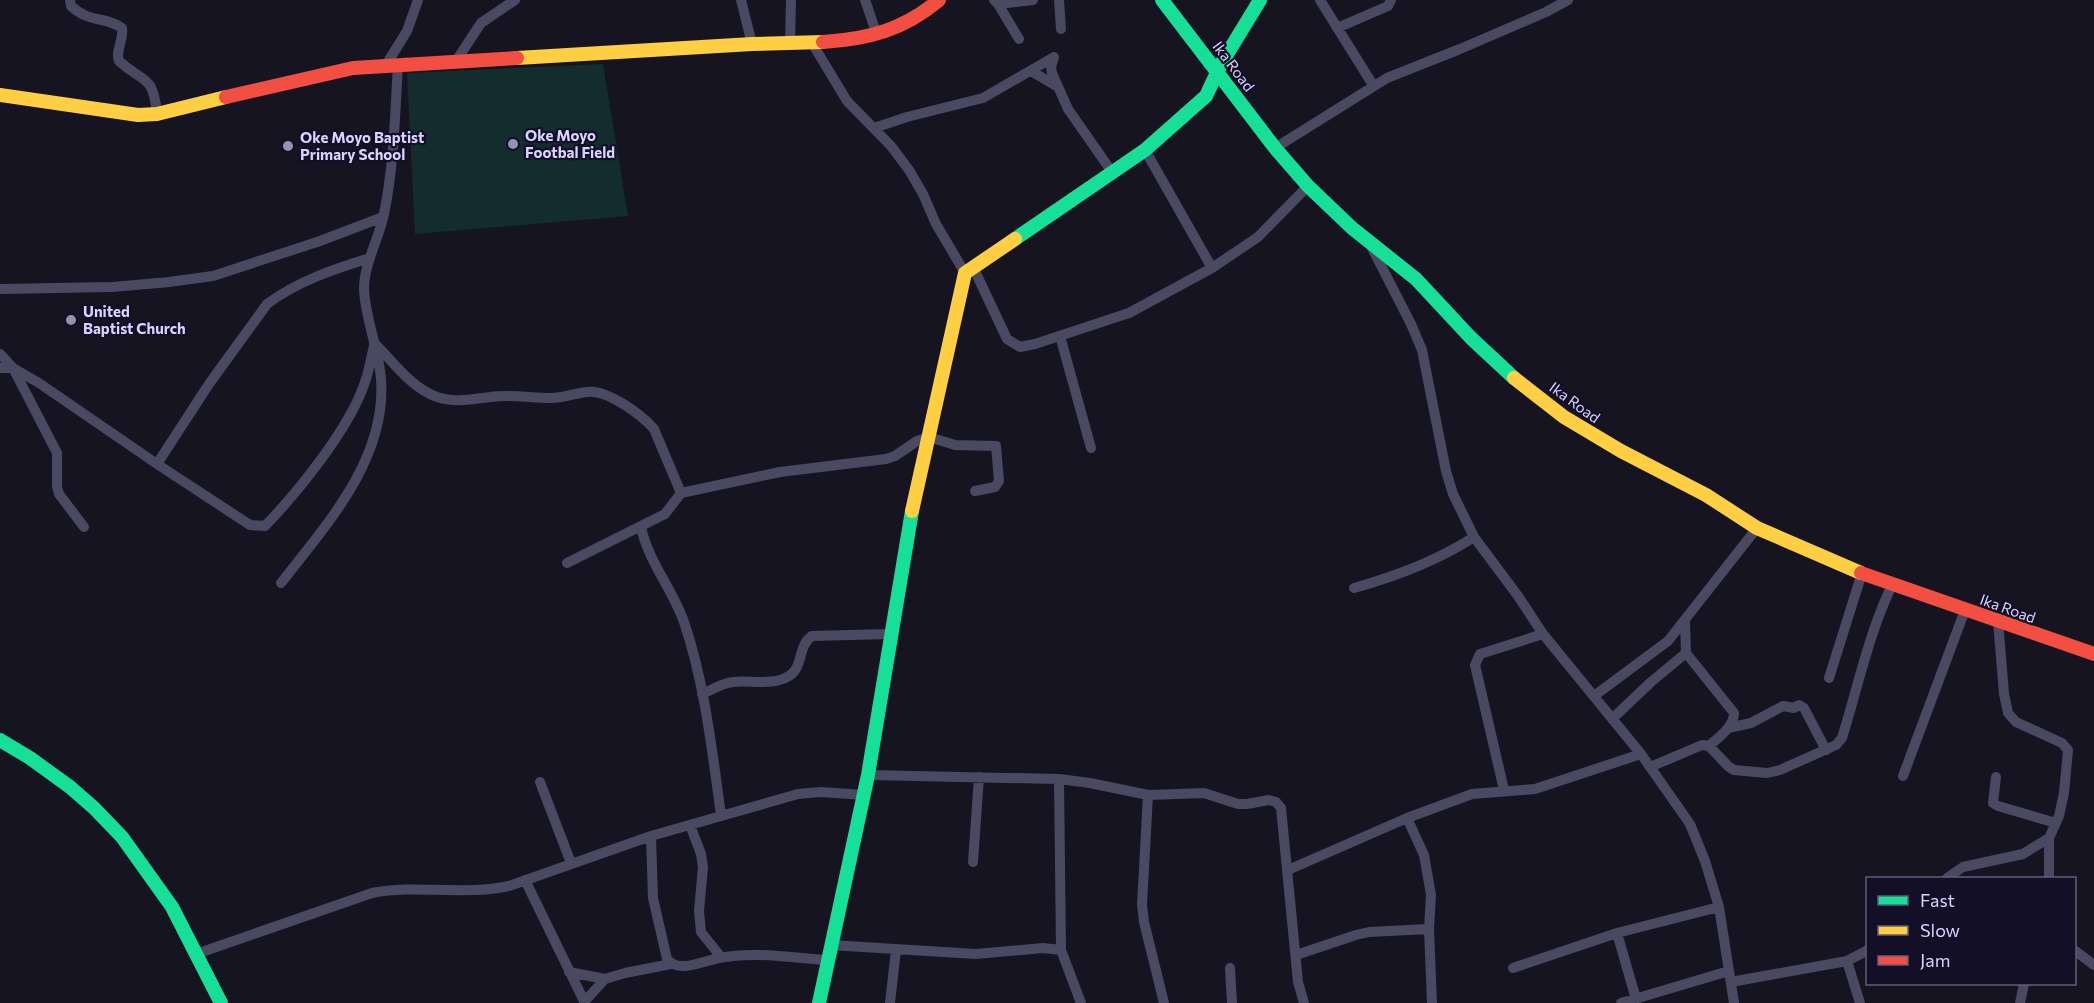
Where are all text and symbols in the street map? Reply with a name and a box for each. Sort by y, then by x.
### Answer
street label: Ika Road [1209,37,1259,95]
place label: Oke Moyo Footbal Field [525,126,615,161]
place label: Oke Moyo Baptist Primary School [300,128,424,163]
marker: Oke Moyo Footbal Field [506,137,520,151]
marker: Oke Moyo Baptist Primary School [281,139,295,153]
place label: United Baptist Church [83,302,186,337]
marker: United Baptist Church [64,313,78,327]
street label: Ika Road [1546,378,1604,426]
street label: Ika Road [1978,590,2038,626]
legend [1866,877,2076,985]
text: Fast [1920,889,1955,911]
text: Slow [1920,919,1960,941]
text: Jam [1920,949,1950,971]

